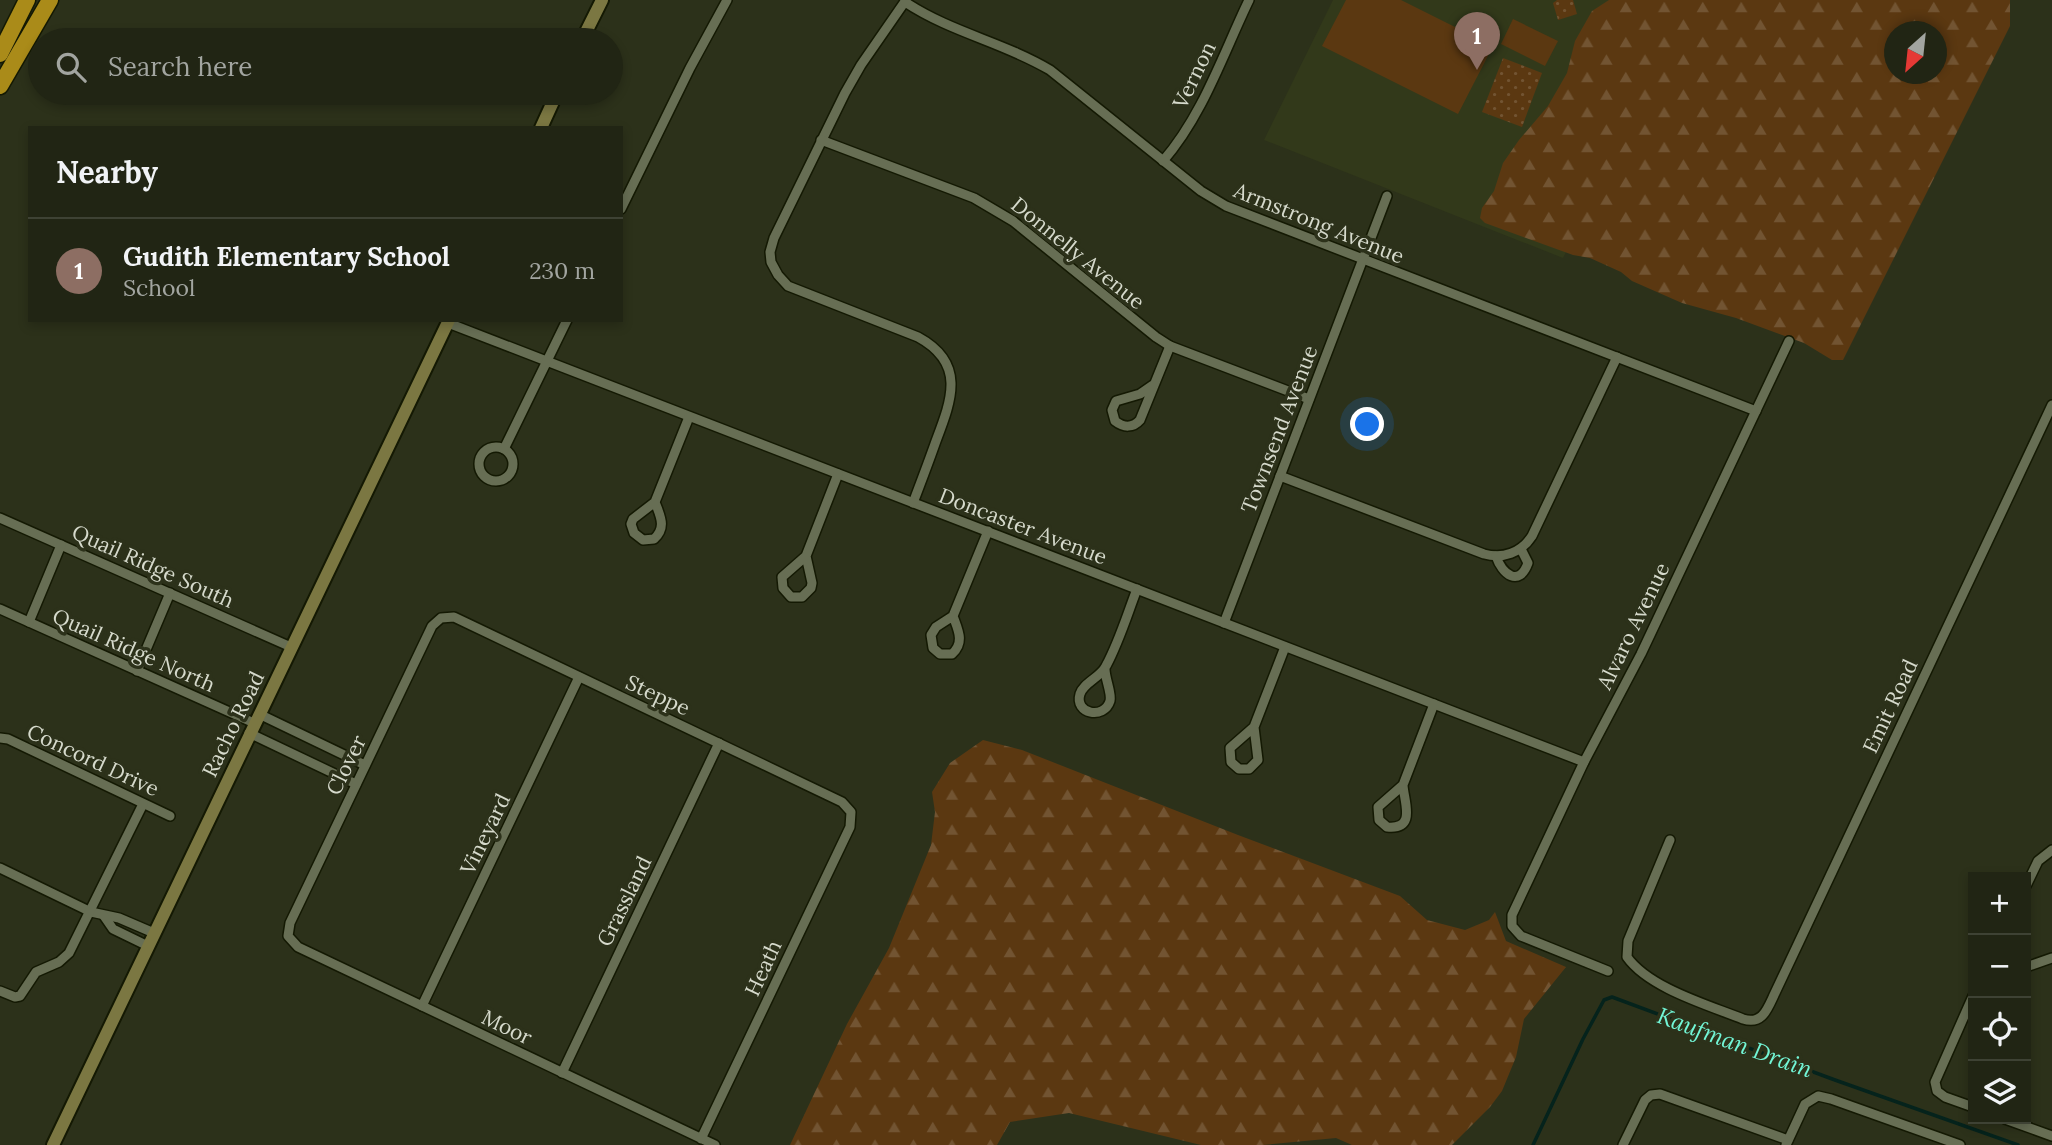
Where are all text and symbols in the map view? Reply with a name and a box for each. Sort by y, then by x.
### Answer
pin: 1 [1454,12,1500,70]
north arrow [1884,21,1947,84]
search box [28,28,623,105]
street label: Vernon [1166,37,1222,114]
icon: search [52,48,90,86]
text: Search here [108,50,252,83]
text: Nearby [56,153,158,191]
street label: Armstrong Avenue [1229,176,1408,269]
street label: Donnelly Avenue [1006,191,1150,315]
text: Gudith Elementary School [123,240,450,273]
text: 1 [74,256,84,285]
text: 230 m [529,256,595,285]
text: School [123,273,195,302]
street label: Townsend Avenue [1235,341,1323,517]
your location [1350,407,1384,441]
street label: Doncaster Avenue [935,482,1111,570]
street label: Quail Ridge South [68,518,238,614]
street label: Alvaro Avenue [1590,558,1675,695]
street label: Quail Ridge North [48,602,220,698]
street label: Emit Road [1857,655,1923,757]
street label: Racho Road [196,667,270,781]
street label: Steppe [622,668,694,722]
street label: Concord Drive [23,718,163,802]
street label: Clover [320,731,372,799]
street label: Vineyard [453,789,516,880]
street label: Grassland [591,851,657,951]
map controls [1968,872,2031,1124]
button: + [1968,872,2031,935]
button: − [1968,935,2031,998]
street label: Heath [738,936,788,1000]
button: locate [1968,998,2031,1061]
water label: Kaufman Drain [1653,1000,1817,1084]
street label: Moor [477,1003,537,1051]
button: layers [1968,1061,2031,1124]

